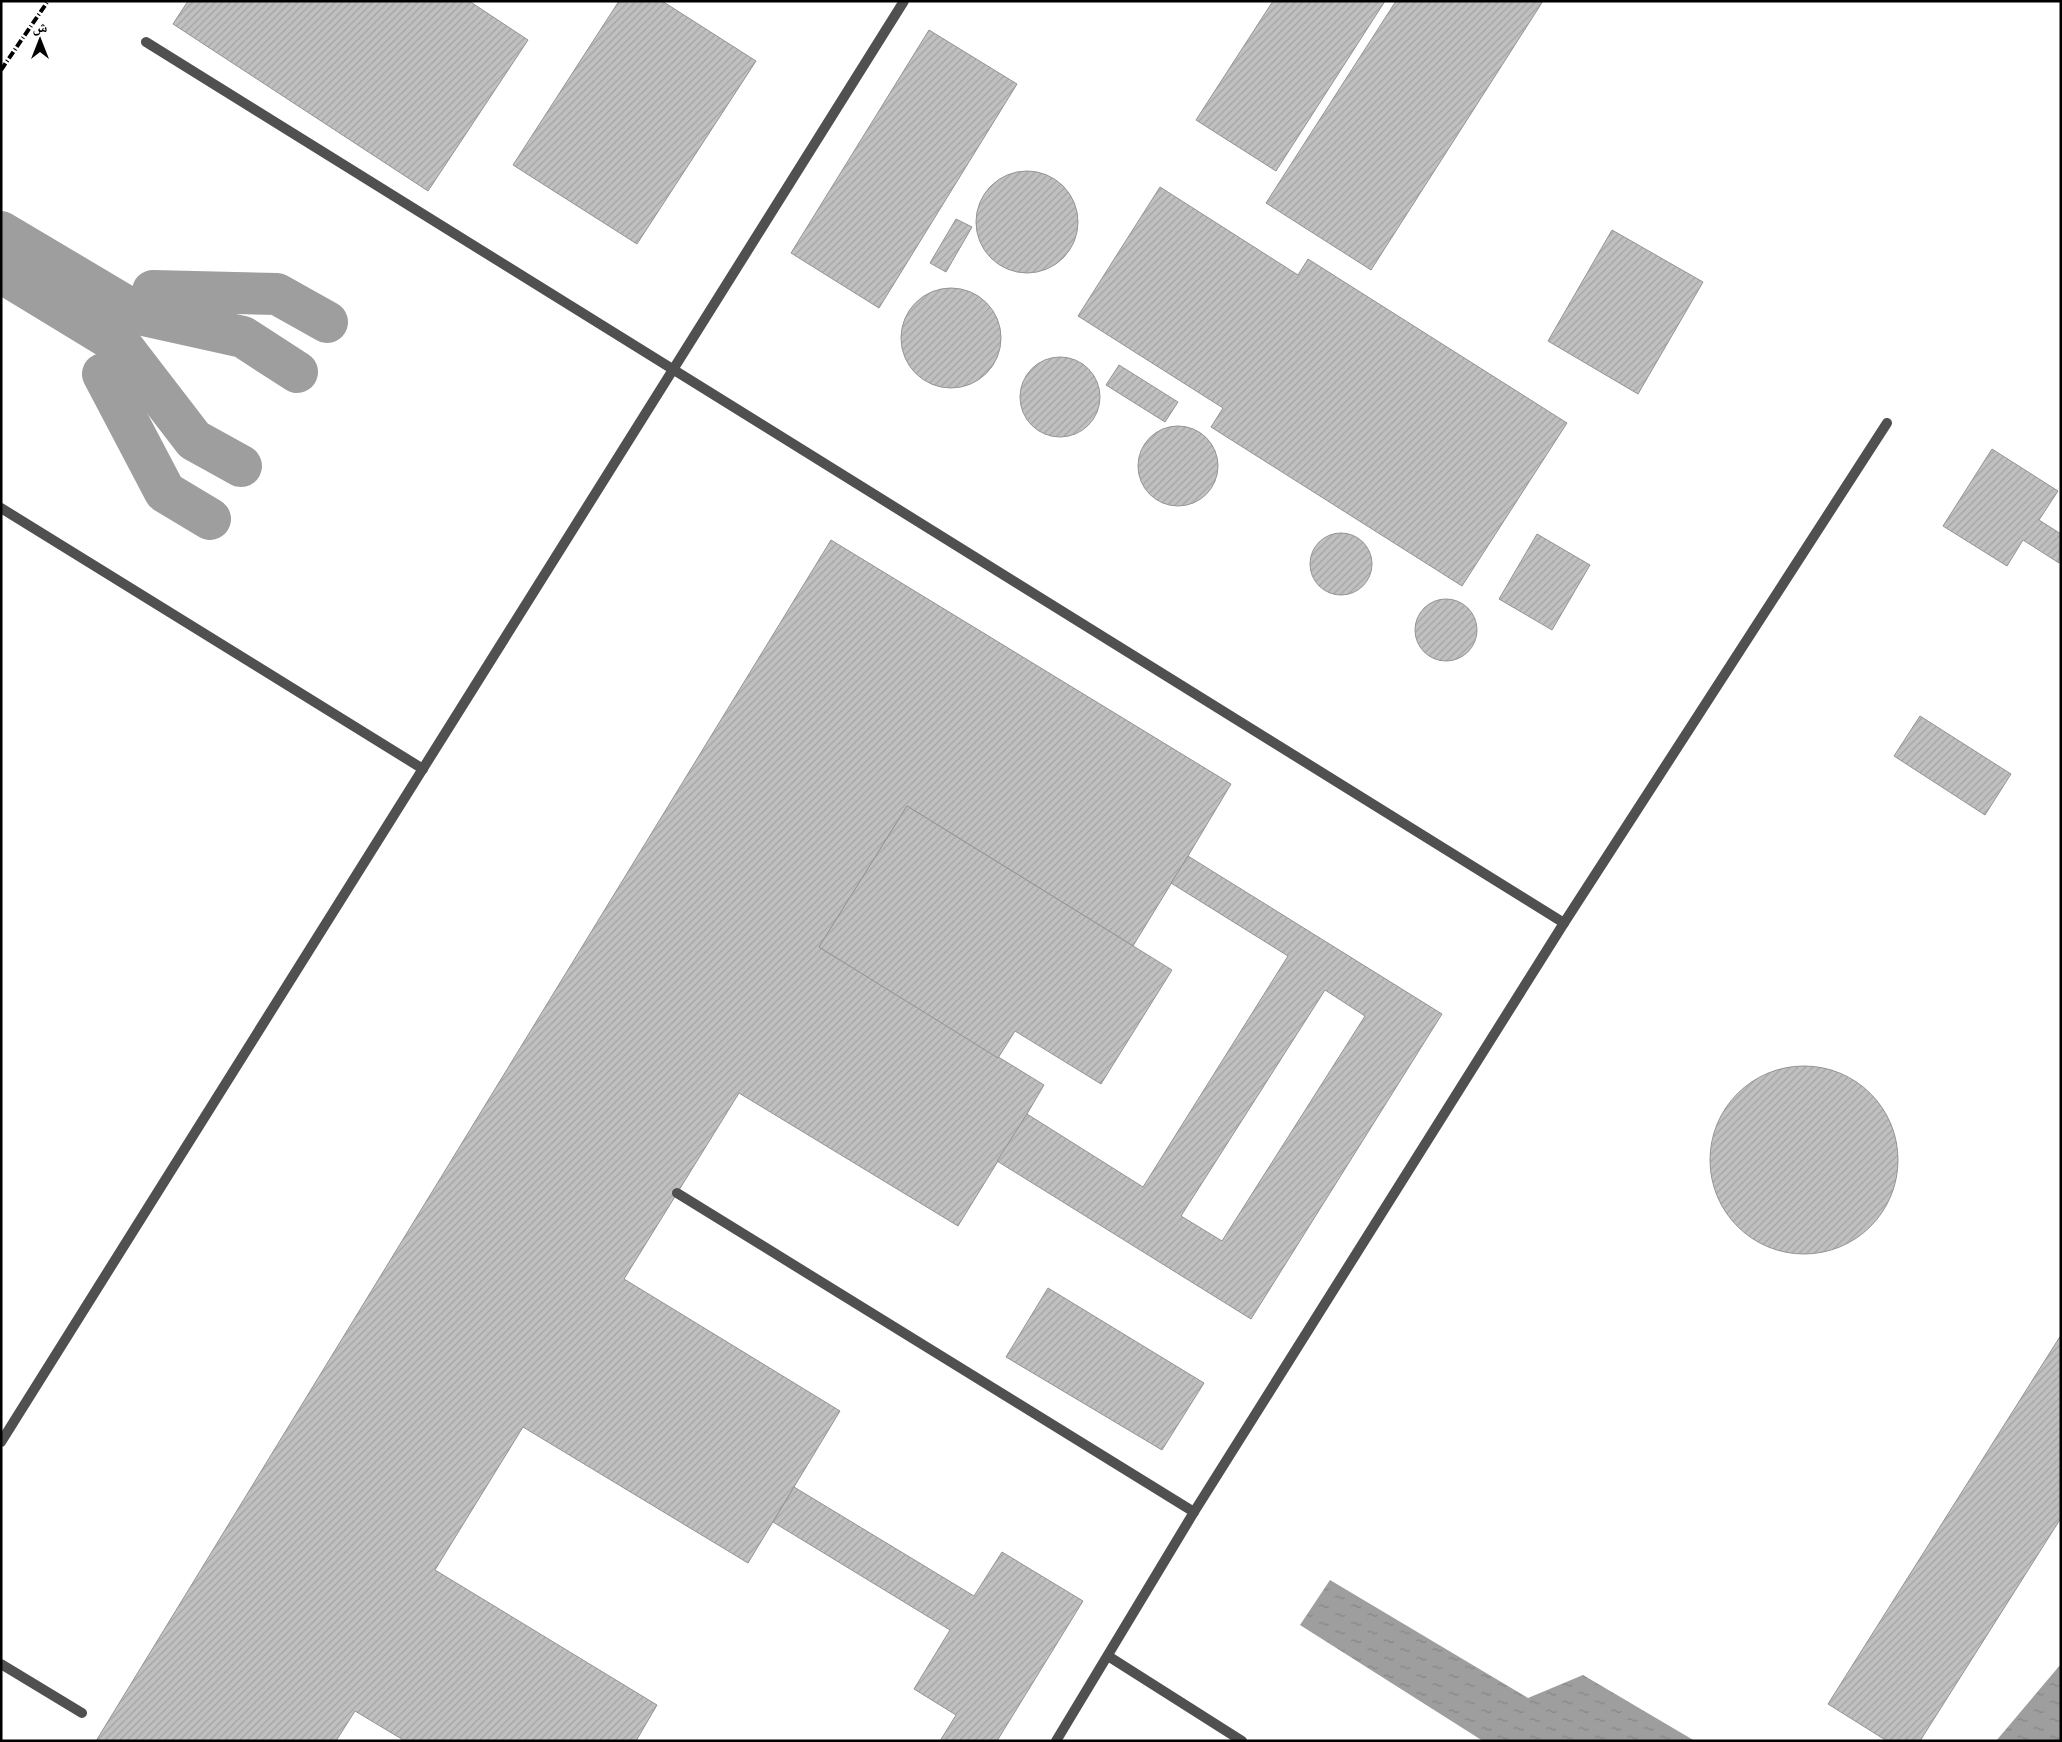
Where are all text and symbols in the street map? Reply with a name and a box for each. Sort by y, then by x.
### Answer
north arrow [15,15,65,65]
text: ش [33,17,48,36]

